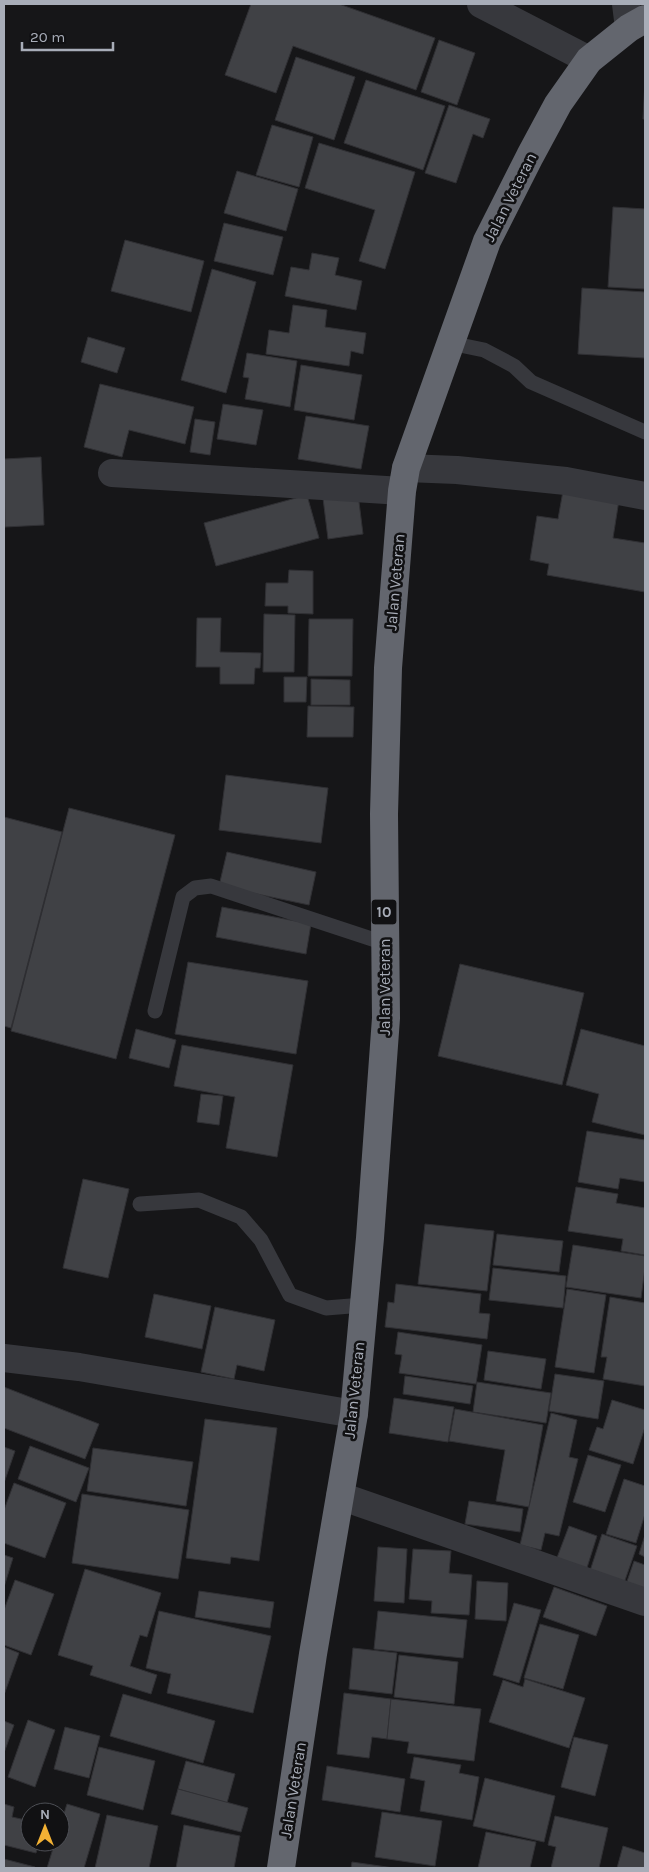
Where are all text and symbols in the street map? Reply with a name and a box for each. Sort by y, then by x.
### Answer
scale bar [22,20,114,52]
text: 20 m [30,28,65,46]
street label: Jalan Veteran [479,149,541,245]
street label: Jalan Veteran [381,533,409,631]
road number: 10 [372,900,396,924]
street label: Jalan Veteran [375,938,394,1036]
street label: Jalan Veteran [339,1341,369,1439]
street label: Jalan Veteran [276,1741,310,1839]
north arrow [20,1802,70,1852]
text: N [40,1806,50,1823]

